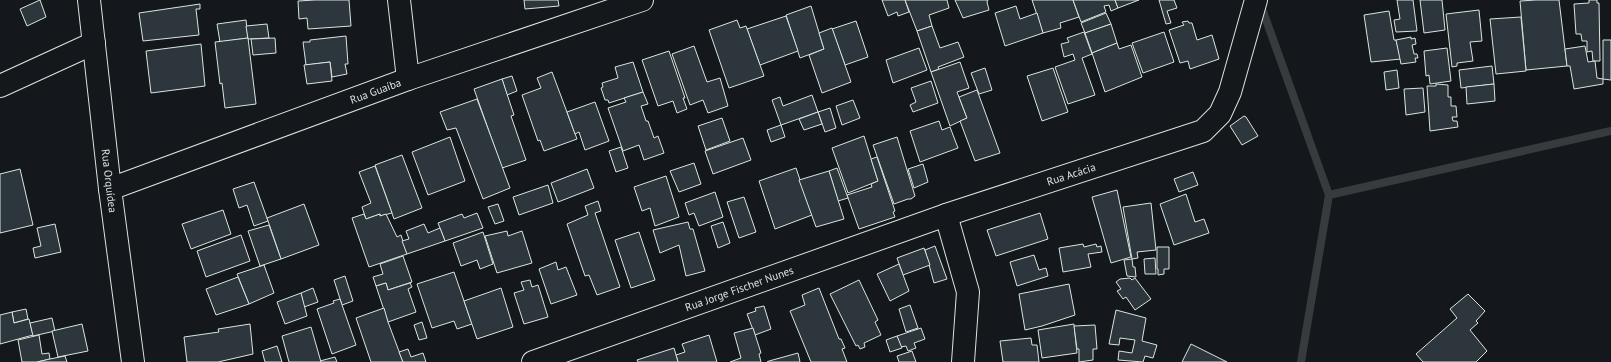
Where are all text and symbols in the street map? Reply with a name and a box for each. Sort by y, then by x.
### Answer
street label: Rua Guaíba [348,75,403,107]
street label: Rua Orquídea [99,148,120,213]
street label: Rua Acácia [1045,160,1097,189]
street label: Rua Jorge Fischer Nunes [683,263,796,314]

